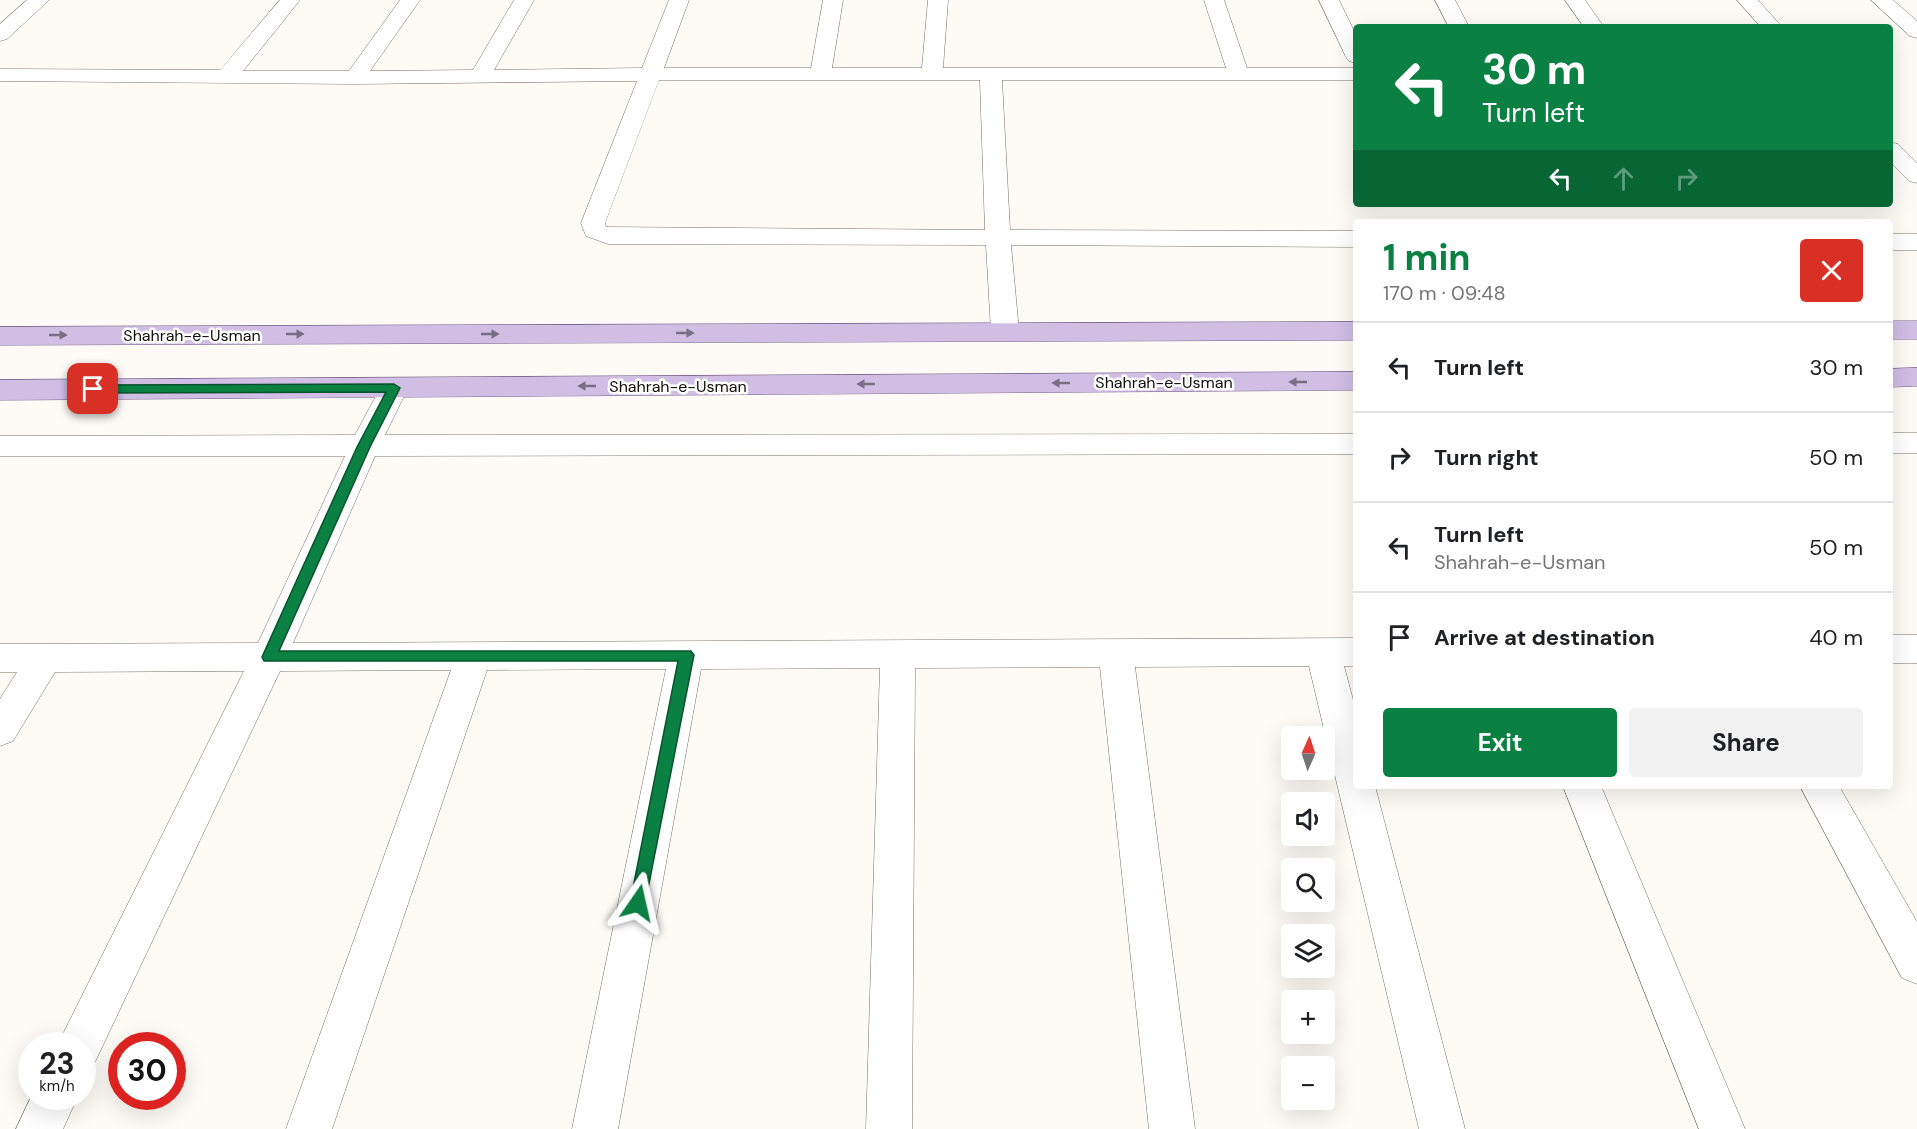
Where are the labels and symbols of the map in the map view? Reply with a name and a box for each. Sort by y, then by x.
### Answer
street label: Shahrah-e-Usman [123,325,261,346]
one-way arrow [676,328,695,338]
one-way arrow [286,329,305,339]
one-way arrow [481,329,500,339]
one-way arrow [49,330,68,340]
pin [67,363,118,414]
street label: Shahrah-e-Usman [1095,372,1233,393]
street label: Shahrah-e-Usman [609,376,747,397]
one-way arrow [1288,377,1307,386]
one-way arrow [1051,378,1070,388]
one-way arrow [856,380,875,389]
one-way arrow [577,381,596,391]
north arrow [1281,726,1335,780]
position arrow [606,871,670,935]
speed limit sign: 30 [108,1032,186,1110]

